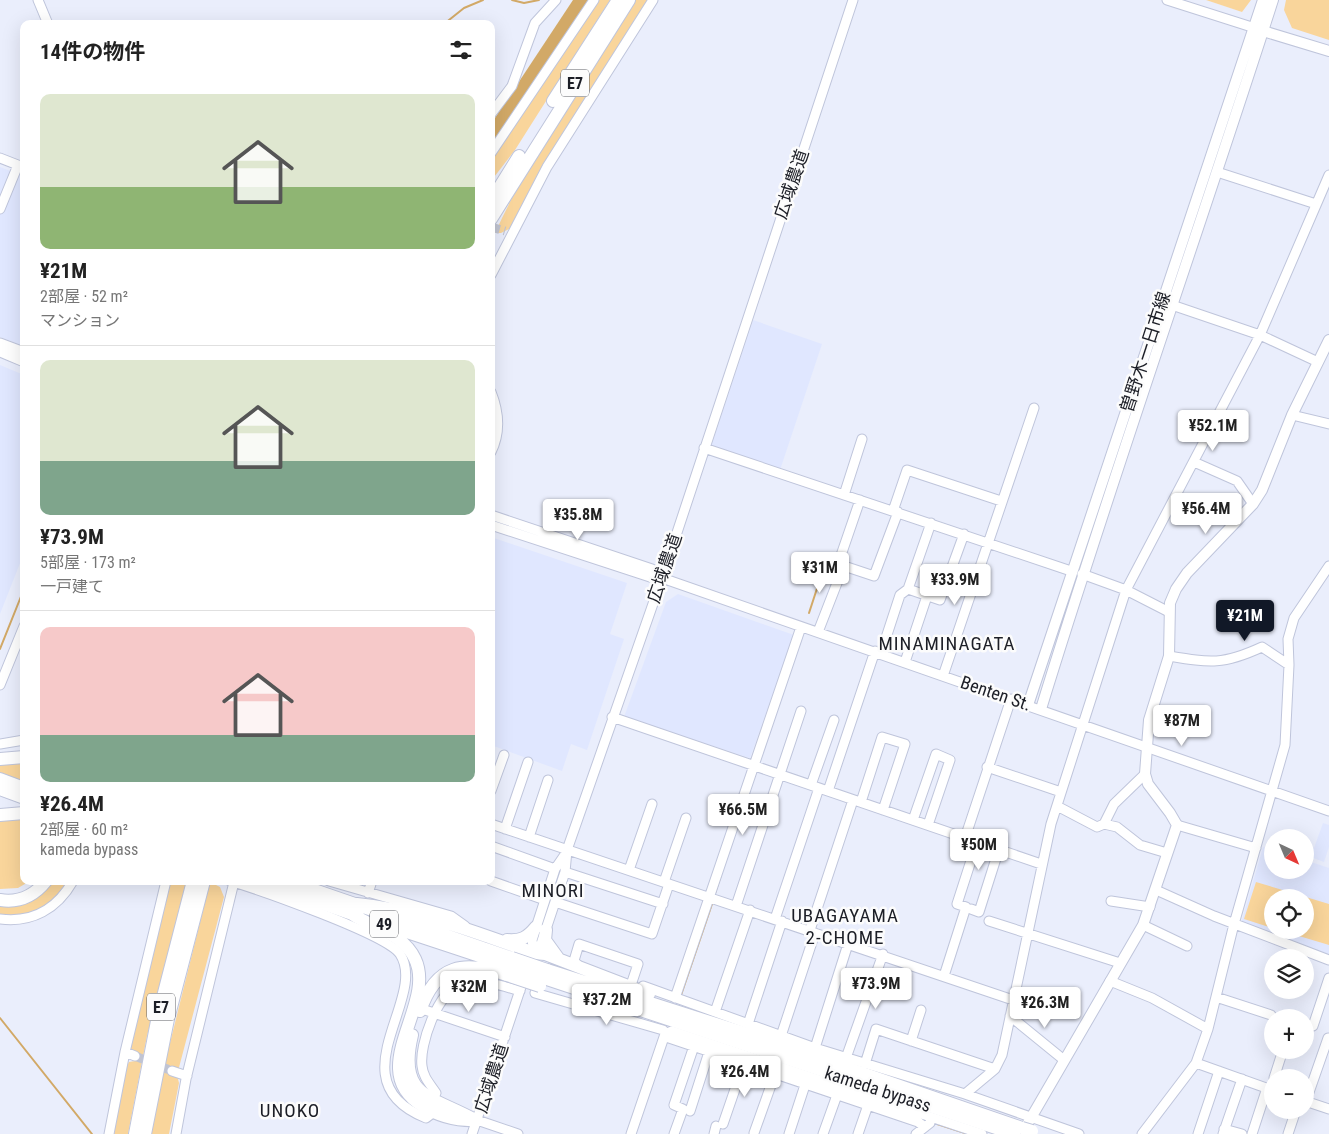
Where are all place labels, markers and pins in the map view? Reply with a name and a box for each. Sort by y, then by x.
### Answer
pin: ¥52.1M [1172,410,1254,452]
pin: ¥56.4M [1165,492,1247,535]
pin: ¥35.8M [537,498,619,541]
pin: ¥31M [790,552,850,594]
pin: ¥33.9M [914,564,996,606]
pin: ¥21M [1215,600,1275,642]
pin: ¥87M [1152,704,1212,747]
pin: ¥66.5M [702,794,784,836]
pin: ¥50M [949,828,1009,871]
pin: ¥73.9M [835,968,917,1010]
pin: ¥32M [439,970,499,1013]
pin: ¥37.2M [566,984,648,1026]
pin: ¥26.3M [1004,986,1086,1029]
pin: ¥26.4M [704,1056,786,1098]

